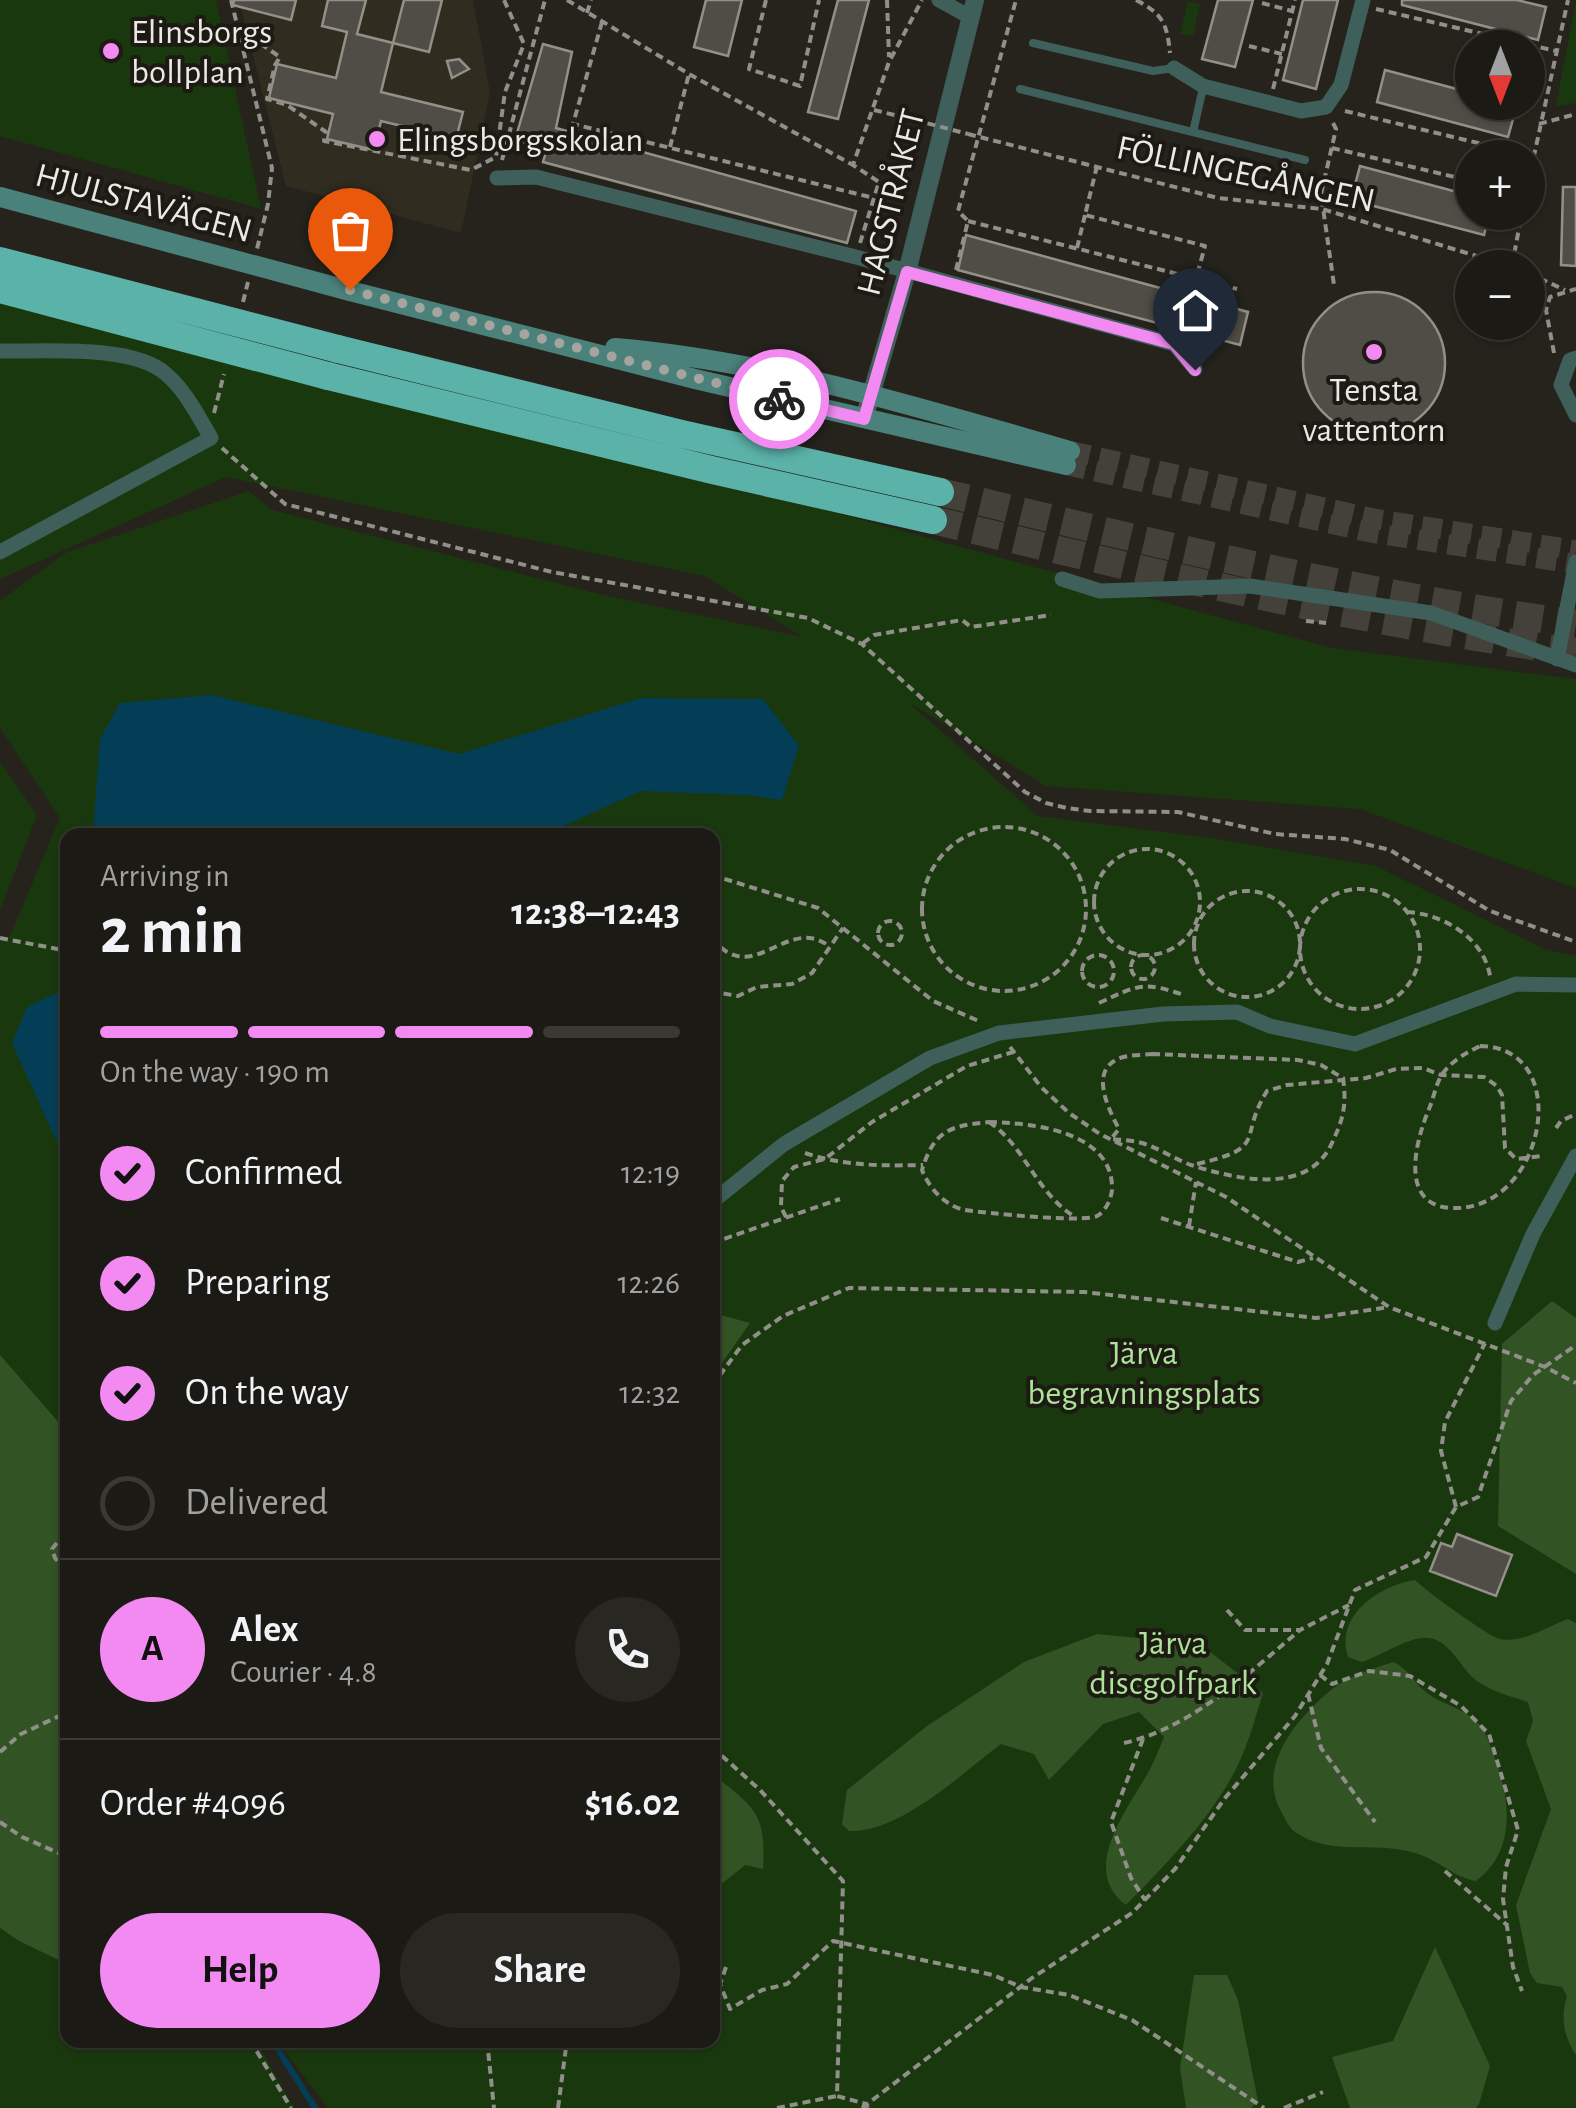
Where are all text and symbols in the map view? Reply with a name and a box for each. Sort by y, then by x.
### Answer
place label: Elinsborgs bollplan [131,15,272,90]
north arrow [1455,30,1545,120]
map controls [1455,30,1545,340]
marker: Elinsborgs bollplan [100,40,122,62]
street label: HAGSTRÅKET [849,105,931,299]
place label: Elingsborgsskolan [397,123,643,158]
street label: FÖLLINGEGÅNGEN [1113,127,1379,219]
marker: Elingsborgsskolan [366,128,388,150]
button: + [1455,140,1545,230]
street label: HJULSTAVÄGEN [32,157,256,249]
pin [308,188,393,291]
icon: bag [323,203,378,258]
button: − [1455,250,1545,340]
pin [1153,268,1238,371]
icon: home [1168,283,1223,338]
marker: Tensta vattentorn [1363,341,1385,363]
courier [729,349,829,449]
icon: bike [752,372,807,427]
place label: Tensta vattentorn [1302,373,1446,448]
text: Arriving in [100,860,229,892]
text: 12:38–12:43 [511,894,680,932]
text: 2 min [100,900,244,965]
text: On the way · 190 m [100,1056,330,1088]
icon: check [100,1146,155,1201]
text: Confirmed [185,1154,342,1192]
text: 12:19 [621,1157,680,1189]
icon: check [100,1256,155,1311]
text: Preparing [185,1264,330,1302]
text: 12:26 [618,1267,680,1299]
park label: Järva begravningsplats [1027,1336,1261,1411]
icon: check [100,1366,155,1421]
text: On the way [185,1374,349,1412]
text: 12:32 [619,1377,680,1409]
text: Delivered [185,1484,328,1522]
button: phone [575,1597,680,1702]
text: Alex [230,1611,299,1649]
park label: Järva discgolfpark [1089,1626,1257,1701]
text: A [141,1630,164,1668]
text: Courier · 4.8 [230,1656,377,1688]
text: Order #4096 [100,1785,286,1823]
text: $16.02 [584,1785,680,1823]
button: Help [100,1913,380,2028]
button: Share [400,1913,680,2028]

